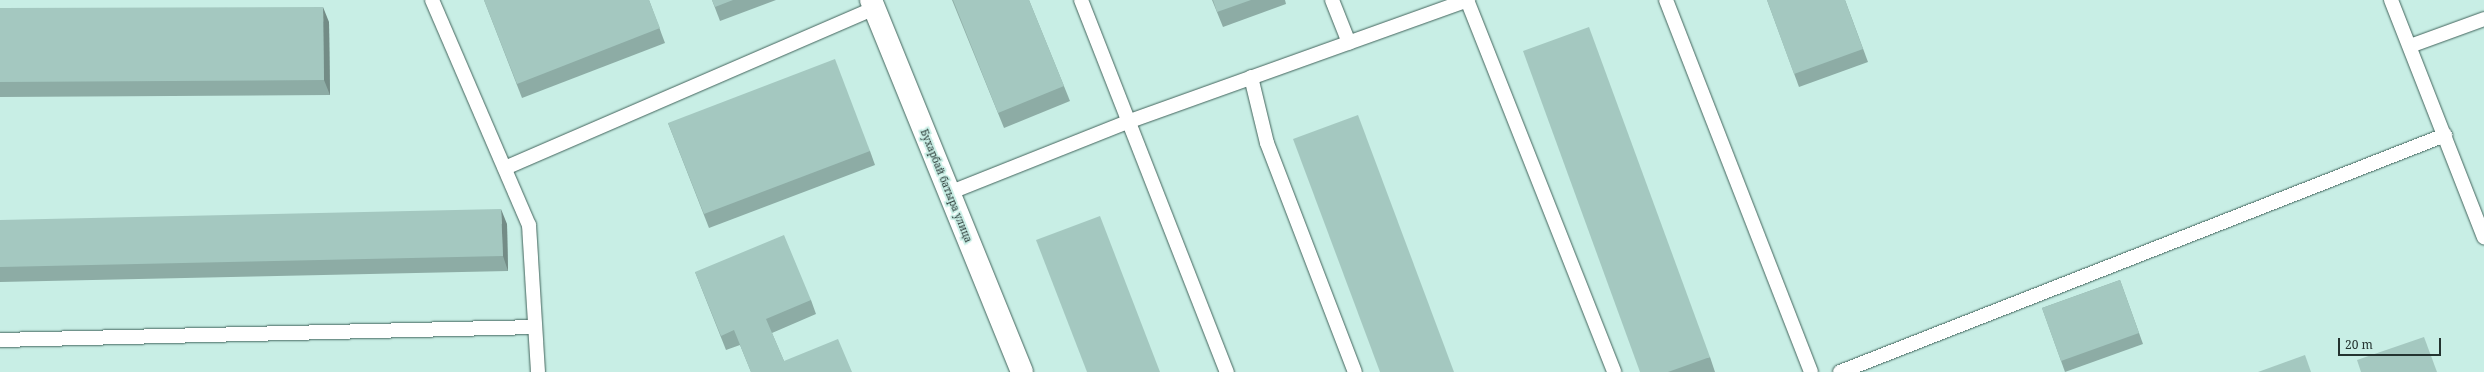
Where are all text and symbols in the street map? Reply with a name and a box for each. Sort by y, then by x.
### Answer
street label: Бухарбай батыра улица [918,128,974,244]
scale bar [2340,330,2443,356]
text: 20 m [2345,336,2373,353]

